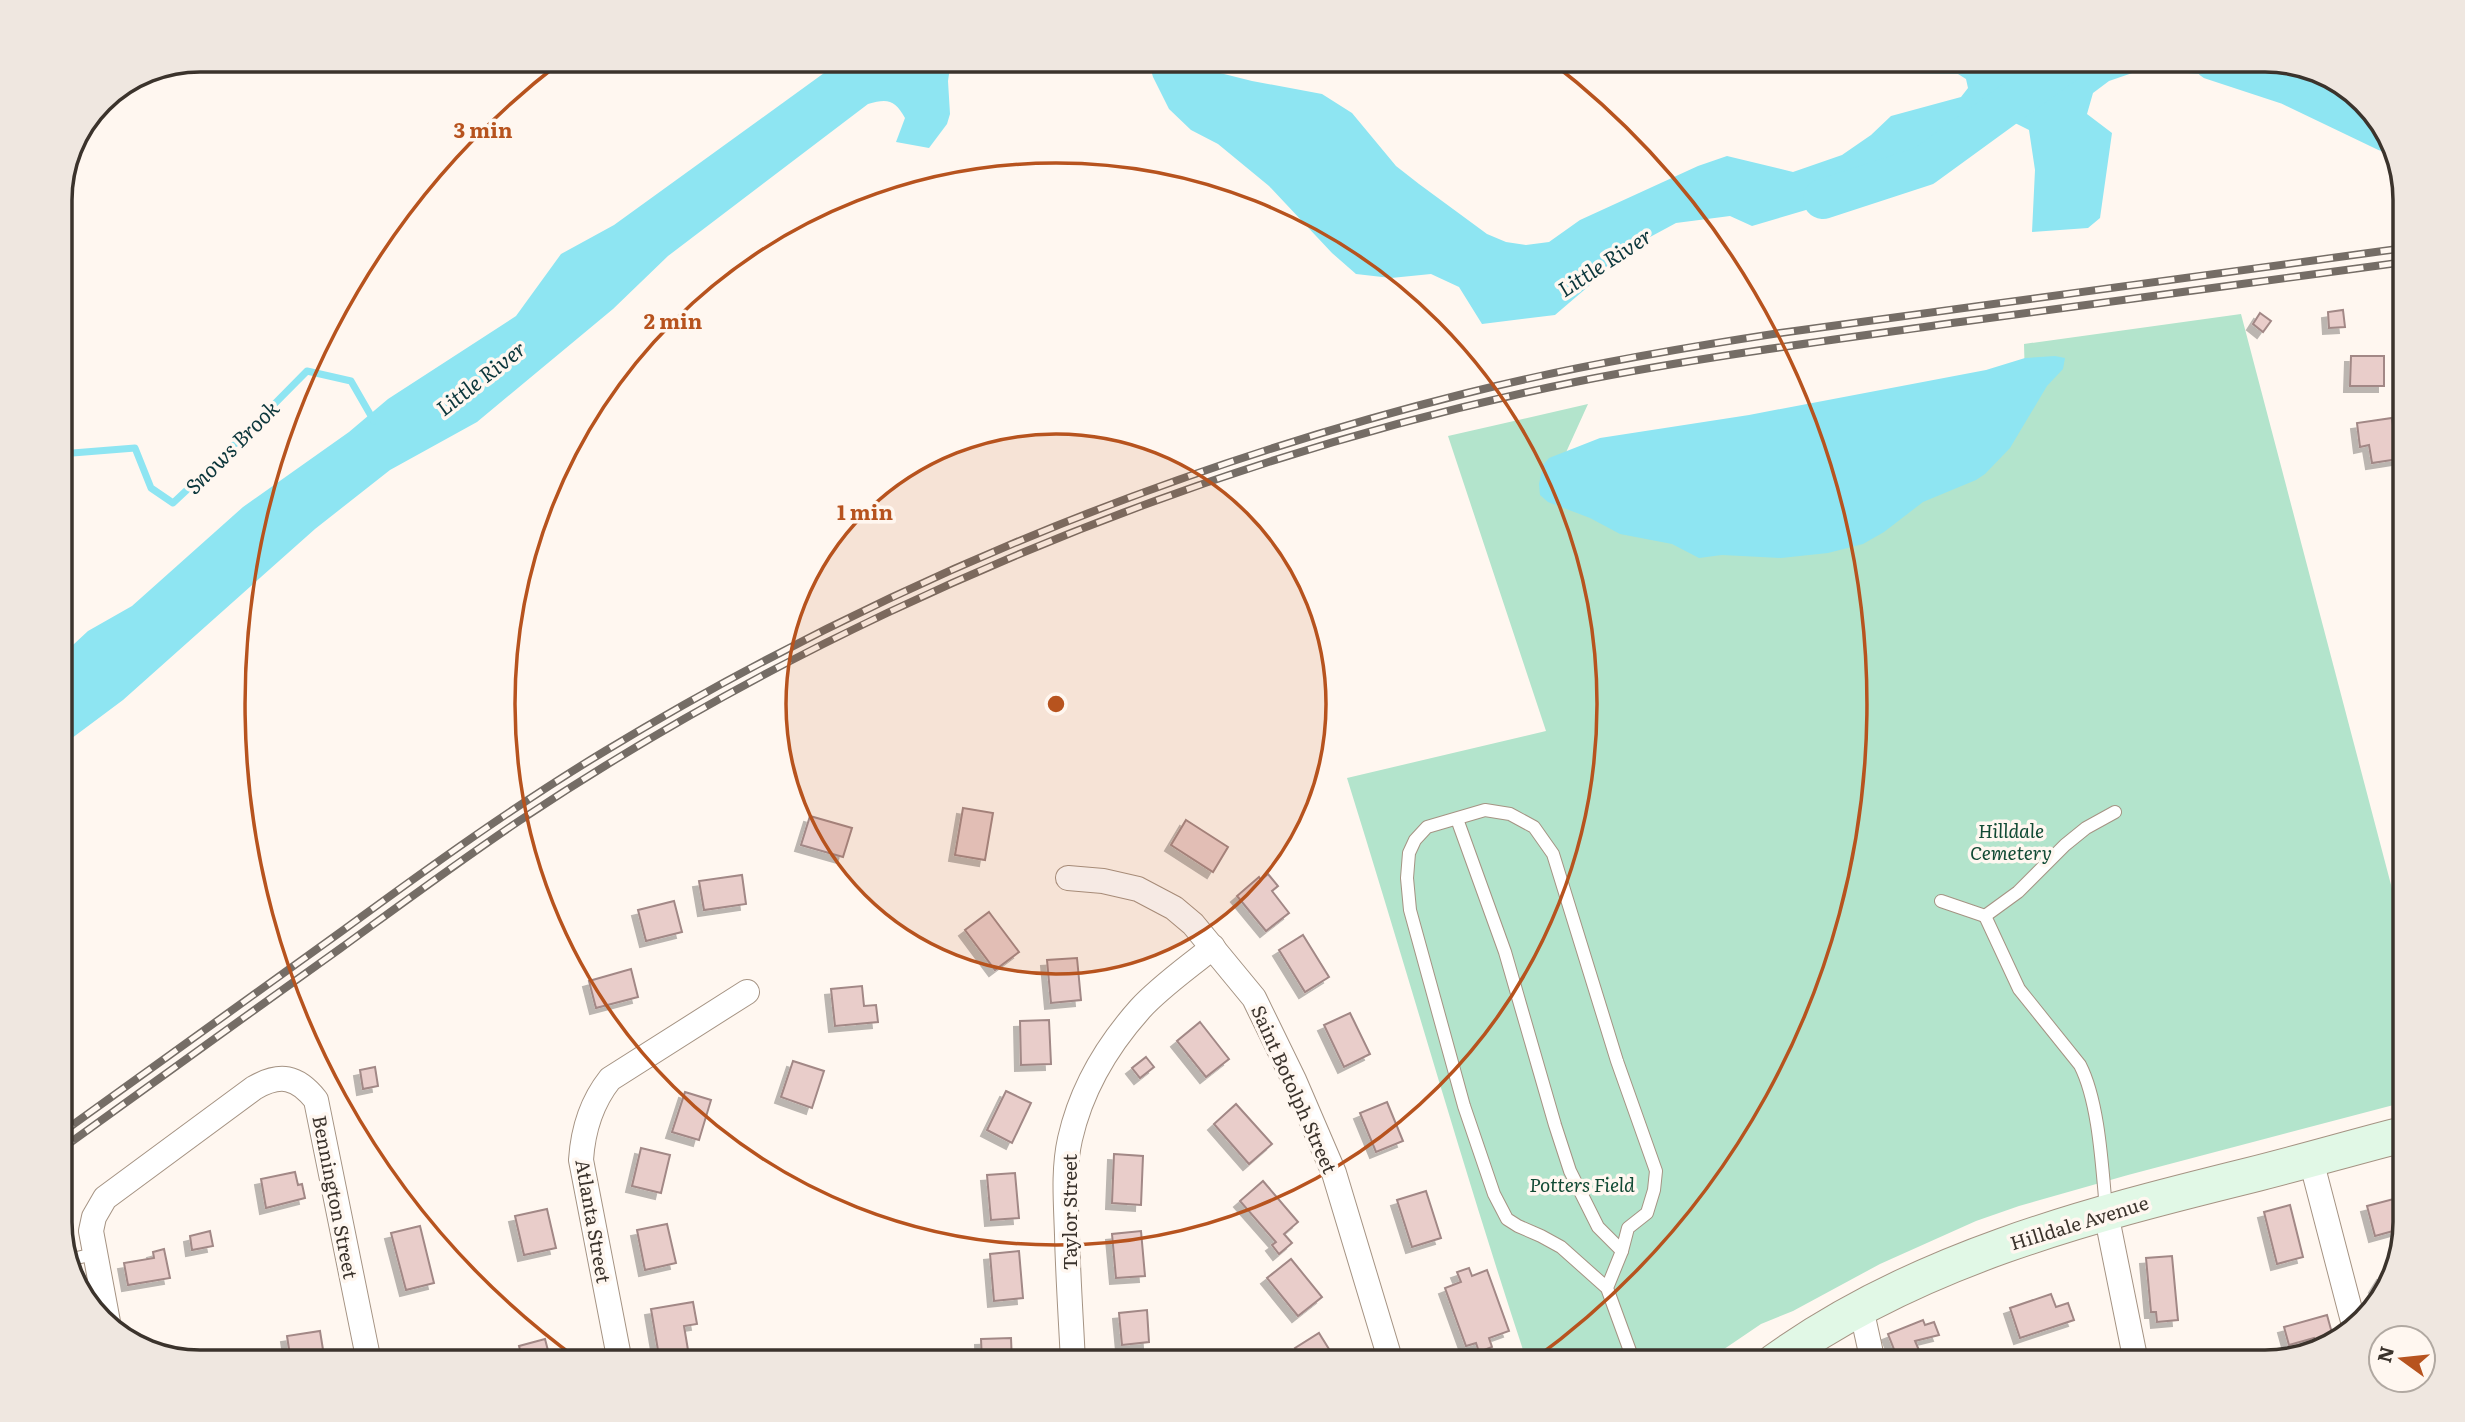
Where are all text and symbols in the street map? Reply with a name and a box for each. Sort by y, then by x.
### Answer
text: 3 min [453,113,513,144]
water label: Little River [1551,219,1657,303]
text: 2 min [644,304,703,335]
water label: Little River [429,332,532,422]
water label: Snows Brook [177,392,285,500]
text: 1 min [837,495,893,526]
centre of rings [1044,692,1068,716]
park label: Hilldale Cemetery [1970,816,2052,866]
street label: Saint Botolph Street [1245,1000,1345,1178]
street label: Bennington Street [306,1113,366,1281]
street label: Taylor Street [1055,1153,1083,1270]
street label: Atlanta Street [569,1157,619,1285]
park label: Potters Field [1529,1170,1635,1198]
street label: Hilldale Avenue [2006,1188,2152,1256]
north arrow [2367,1324,2437,1394]
text: N [2369,1343,2400,1366]

